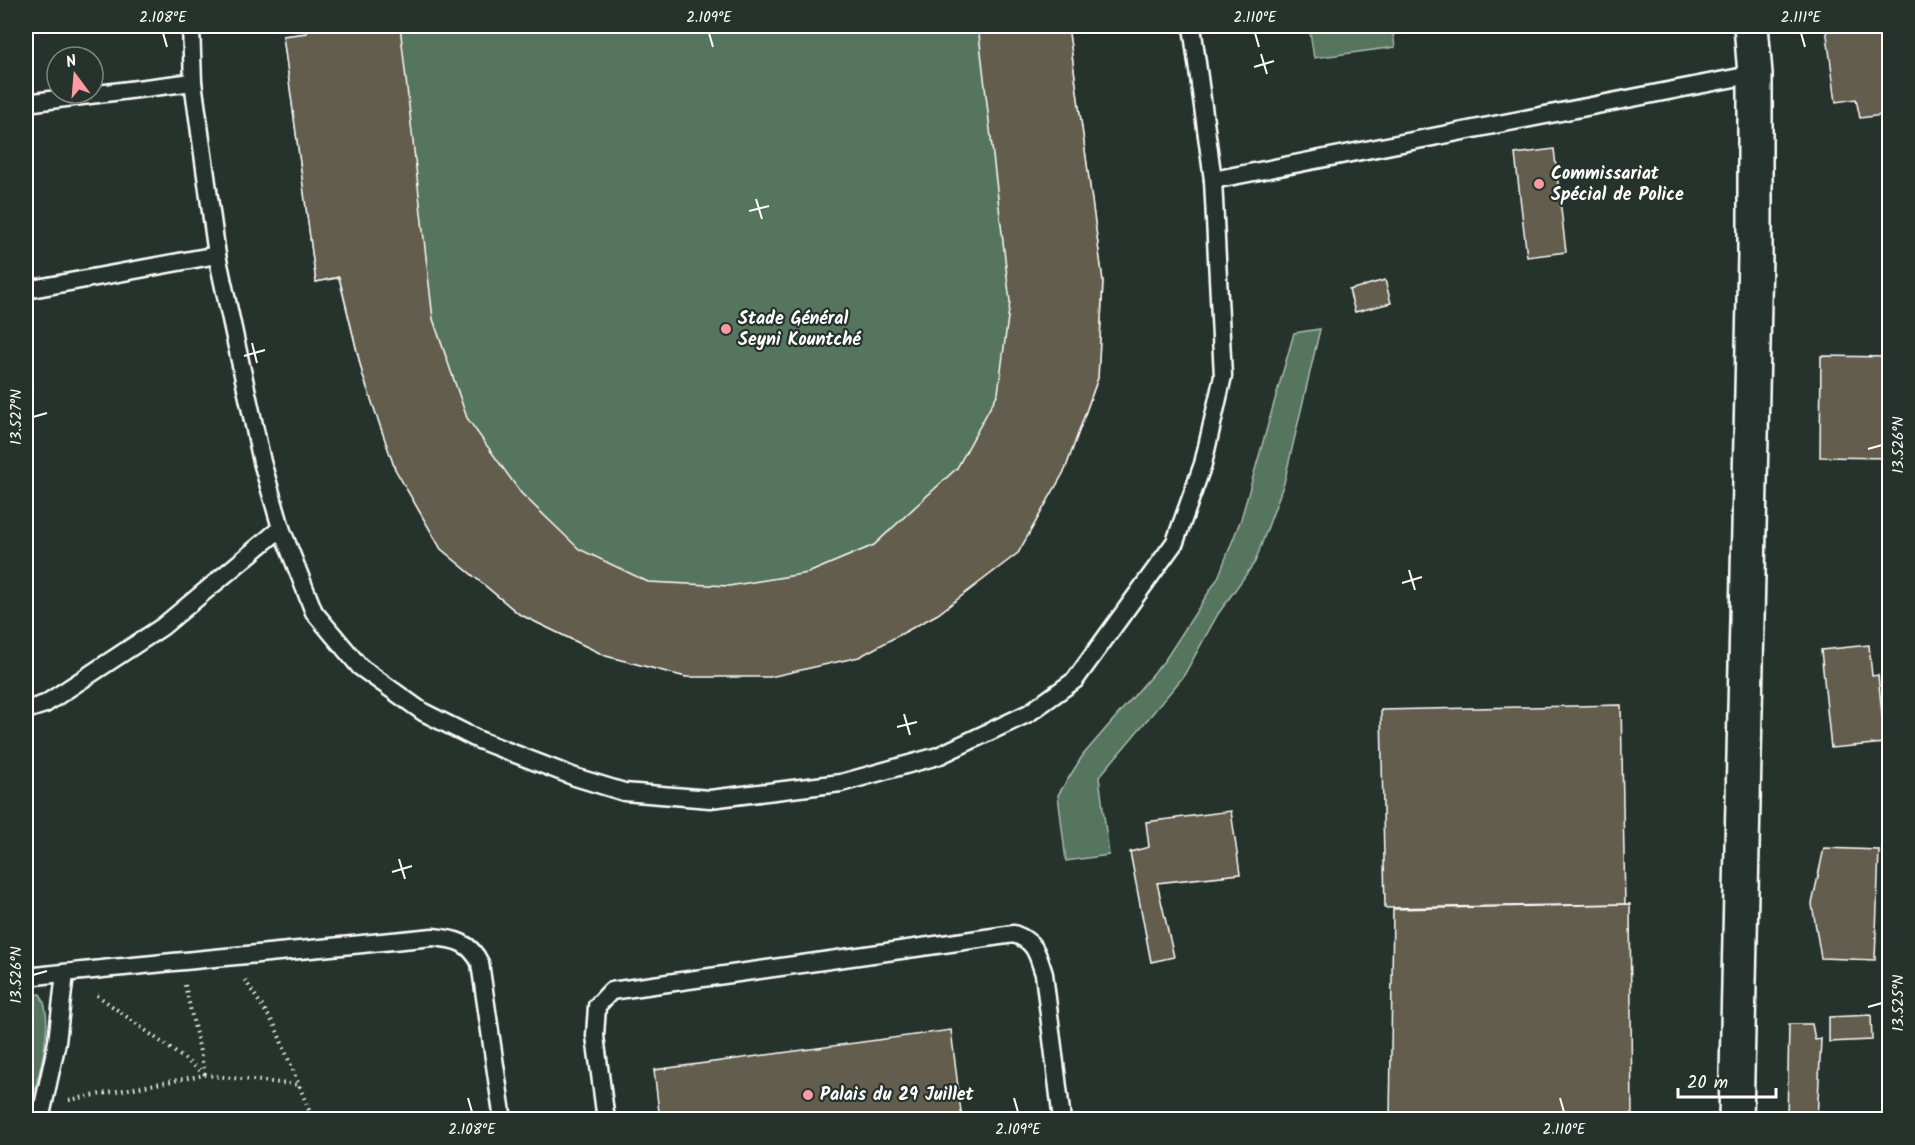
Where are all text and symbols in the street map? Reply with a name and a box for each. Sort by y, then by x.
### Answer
text: 2.108°E [139,6,188,30]
text: 2.109°E [686,6,733,30]
text: 2.110°E [1233,6,1278,30]
text: 2.111°E [1781,6,1822,30]
north arrow [45,45,105,105]
text: N [63,49,80,75]
place label: Commissariat Spécial de Police [1551,160,1684,210]
marker: Commissariat Spécial de Police [1532,177,1546,191]
place label: Stade Général Seyni Kountché [738,305,861,355]
marker: Stade Général Seyni Kountché [719,322,733,336]
text: 13.527°N [5,389,29,445]
text: 13.526°N [1887,416,1911,474]
text: 13.526°N [5,946,29,1004]
text: 13.525°N [1887,975,1911,1031]
scale bar [1678,1061,1776,1099]
text: 20 m [1687,1069,1728,1098]
place label: Palais du 29 Juillet [820,1081,974,1110]
marker: Palais du 29 Juillet [801,1088,815,1102]
text: 2.108°E [448,1118,497,1142]
text: 2.109°E [995,1118,1042,1142]
text: 2.110°E [1542,1118,1587,1142]

